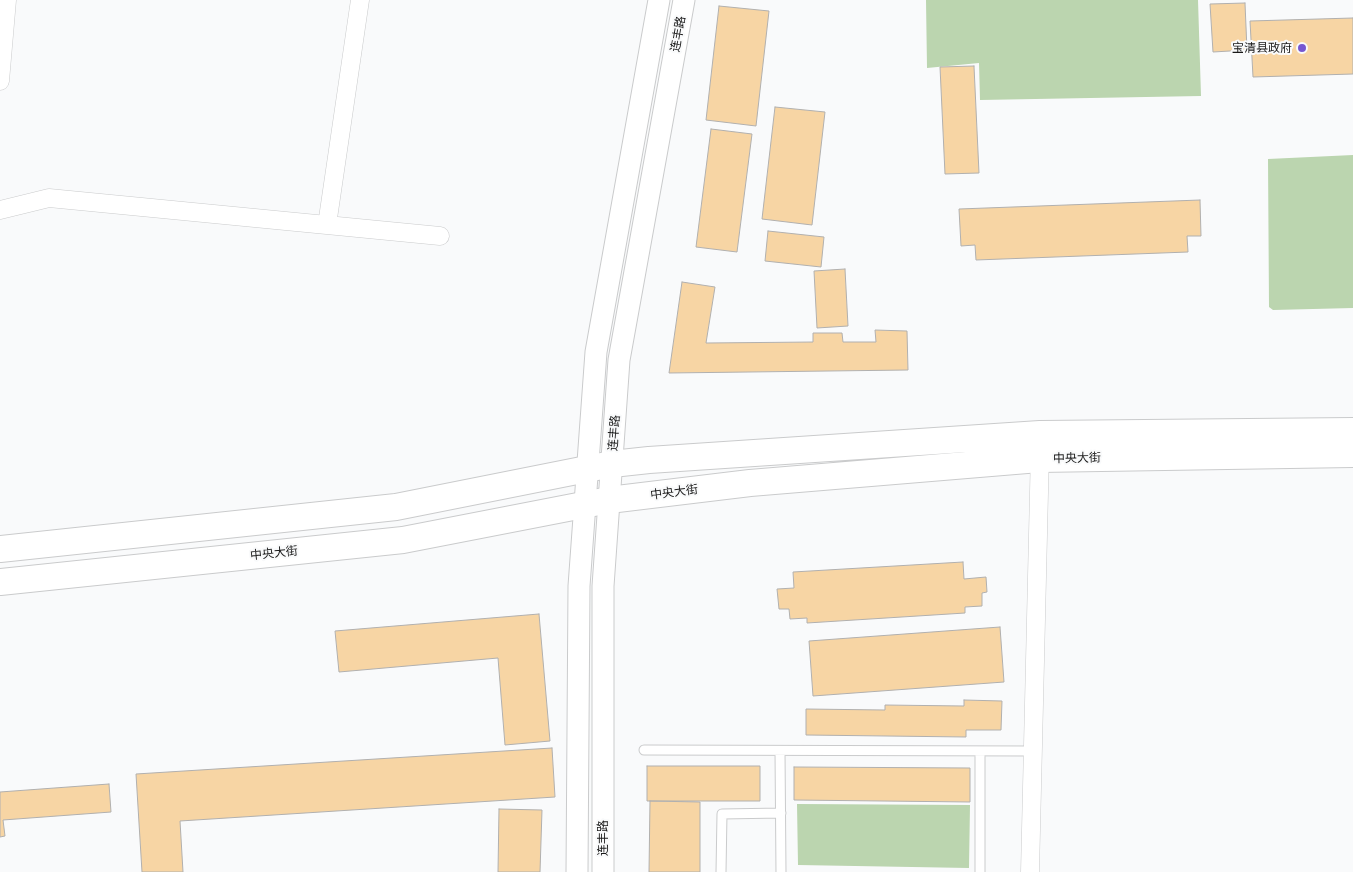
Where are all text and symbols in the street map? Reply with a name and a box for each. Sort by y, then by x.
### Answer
street label: 连丰路 [668,15,688,53]
place label: 宝清县政府 [1232,41,1292,55]
marker: 宝清县政府 [1296,42,1308,54]
street label: 连丰路 [606,415,622,451]
street label: 中央大街 [1053,450,1101,466]
street label: 中央大街 [649,482,699,502]
street label: 中央大街 [249,543,299,563]
street label: 连丰路 [596,820,610,856]

